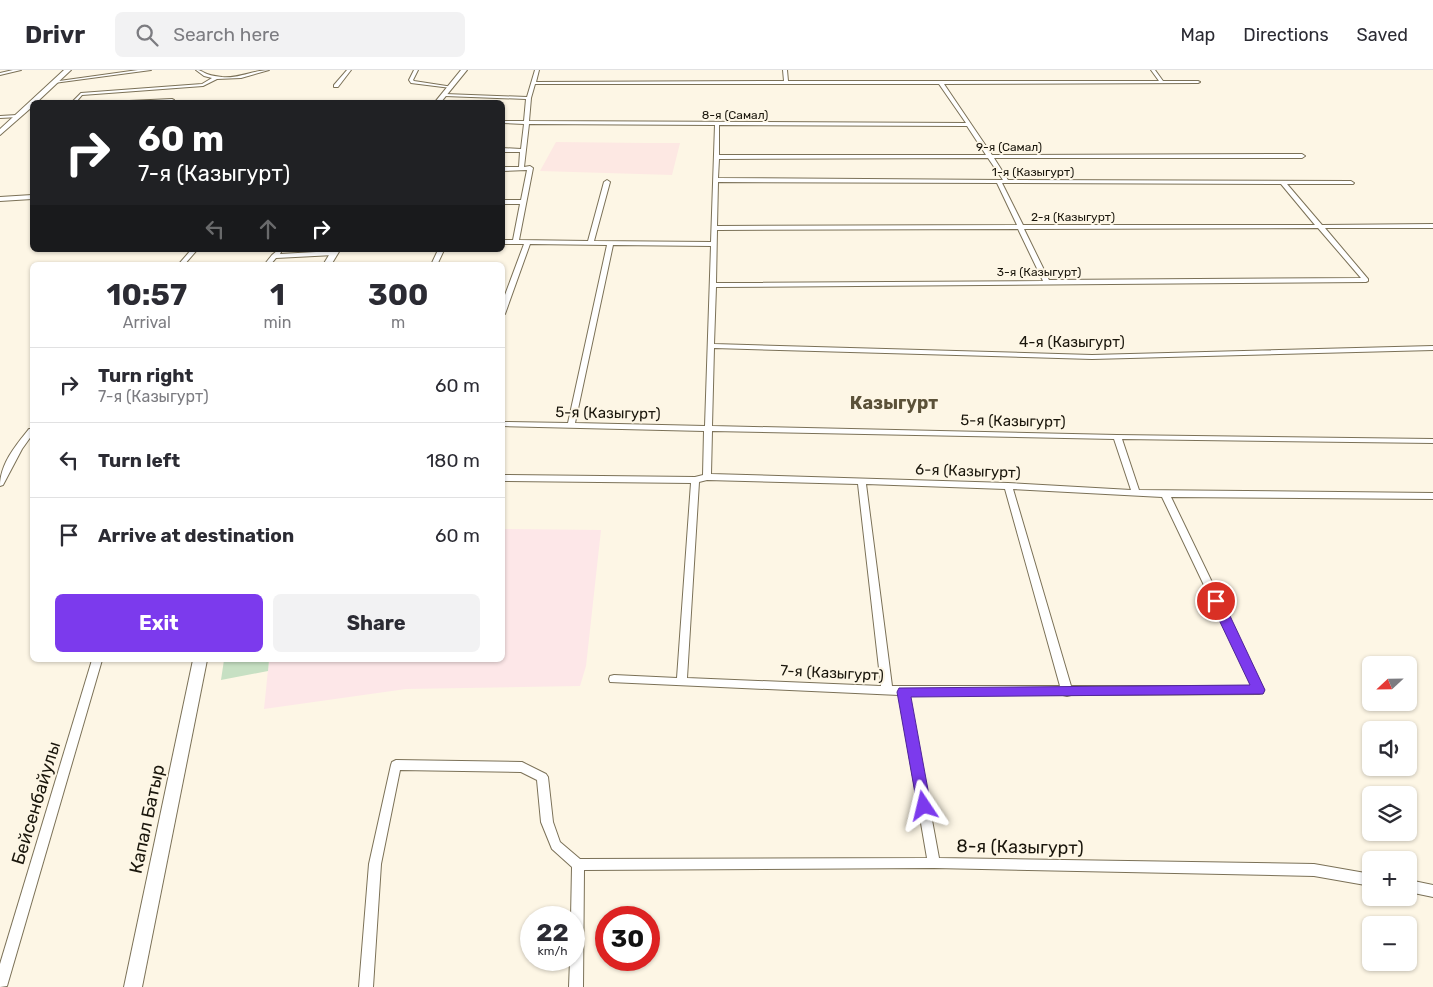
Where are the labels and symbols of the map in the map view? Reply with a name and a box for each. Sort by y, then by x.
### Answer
street label: 8-я (Самал) [702,108,768,122]
street label: 9-я (Самал) [976,140,1042,154]
street label: 1-я (Казыгурт) [992,165,1074,179]
street label: 2-я (Казыгурт) [1031,210,1115,224]
street label: 3-я (Казыгурт) [997,265,1081,279]
street label: 4-я (Казыгурт) [1019,333,1125,351]
district label: Казыгурт [850,392,938,414]
street label: 5-я (Казыгурт) [555,403,661,423]
street label: 5-я (Казыгурт) [960,411,1066,431]
street label: 6-я (Казыгурт) [915,460,1021,482]
pin [1195,580,1237,622]
north arrow [1362,656,1418,711]
street label: 7-я (Казыгурт) [780,661,884,685]
street label: Бейсенбайулы [7,739,65,867]
street label: Капал Батыр [125,762,169,876]
position arrow [897,779,949,831]
street label: 8-я (Казыгурт) [956,835,1084,859]
speed limit sign: 30 [595,906,660,971]

